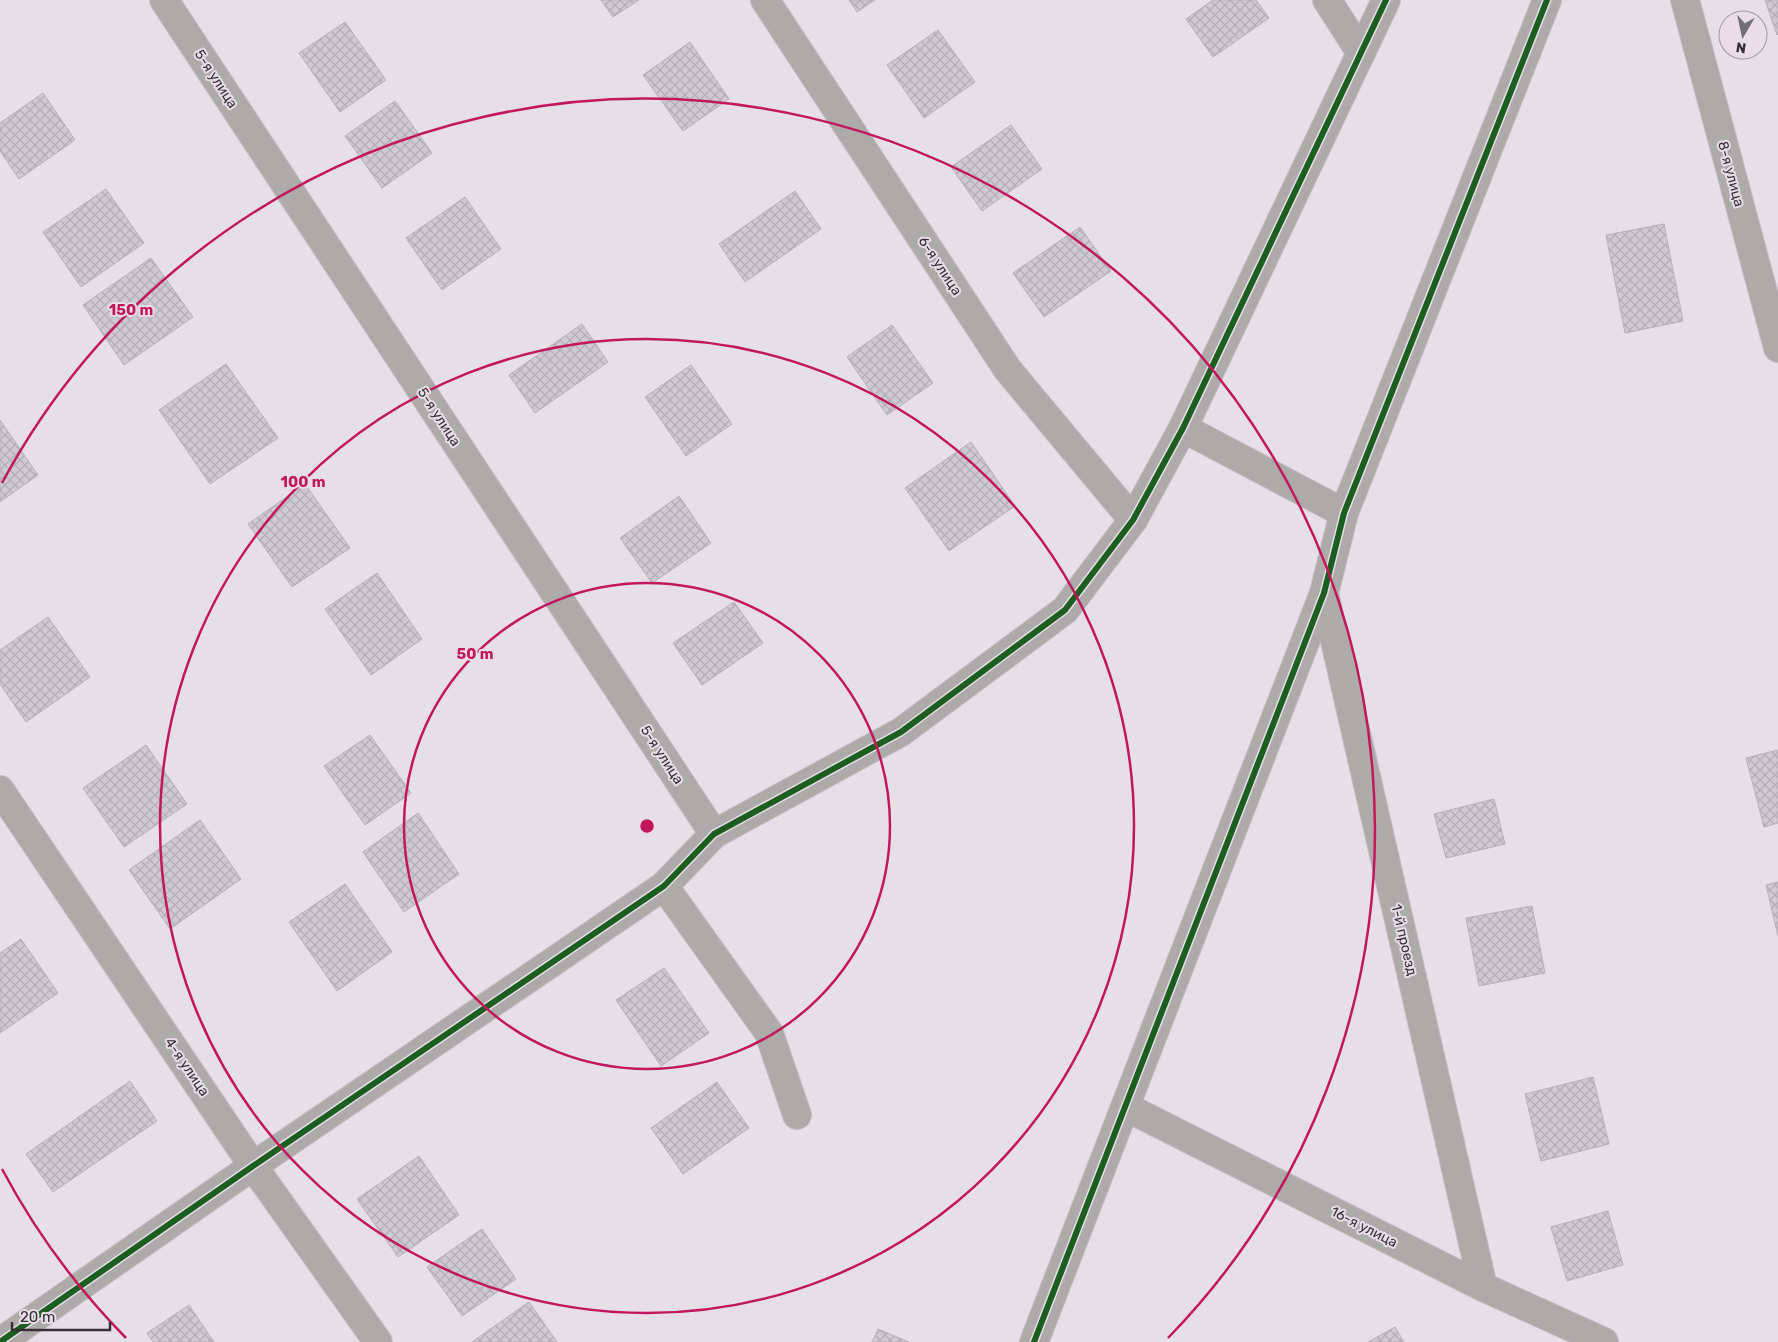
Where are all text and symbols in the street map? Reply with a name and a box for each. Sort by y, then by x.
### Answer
north arrow [1718,10,1768,60]
text: N [1735,38,1747,57]
street label: 5-я улица [191,47,241,111]
street label: 8-я улица [1714,139,1748,209]
street label: 6-я улица [915,233,965,299]
text: 150 m [109,301,153,319]
street label: 5-я улица [414,385,464,449]
text: 100 m [281,473,325,491]
text: 50 m [457,645,493,663]
street label: 5-я улица [637,723,687,787]
centre of rings [638,817,656,835]
street label: 1-й проезд [1388,903,1420,977]
street label: 4-я улица [161,1035,213,1099]
street label: 16-я улица [1328,1203,1400,1251]
scale bar [12,1300,110,1332]
text: 20 m [20,1308,55,1326]

